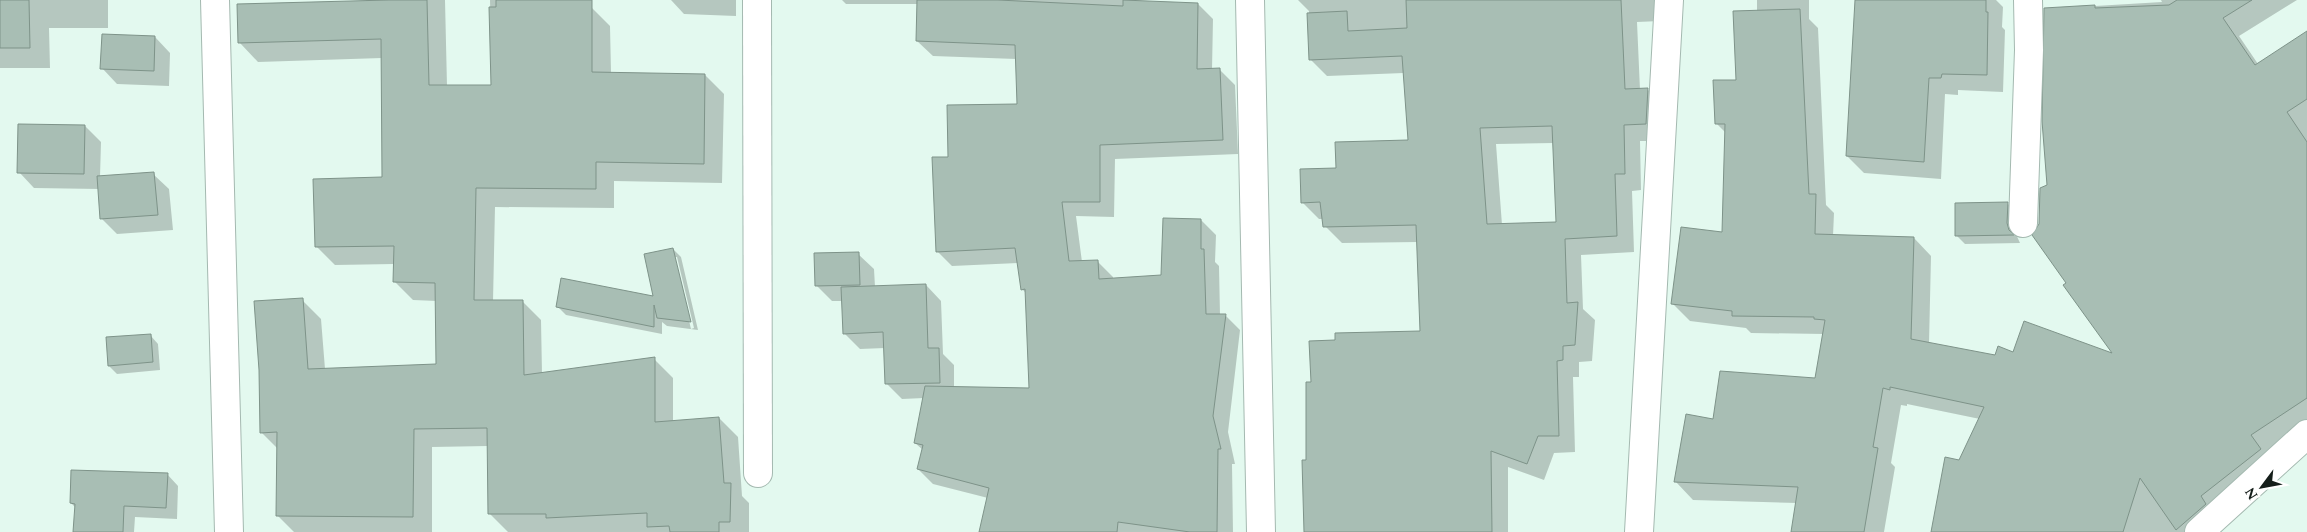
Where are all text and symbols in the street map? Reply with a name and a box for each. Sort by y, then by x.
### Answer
north arrow [2237,462,2287,512]
text: N [2239,483,2263,504]

